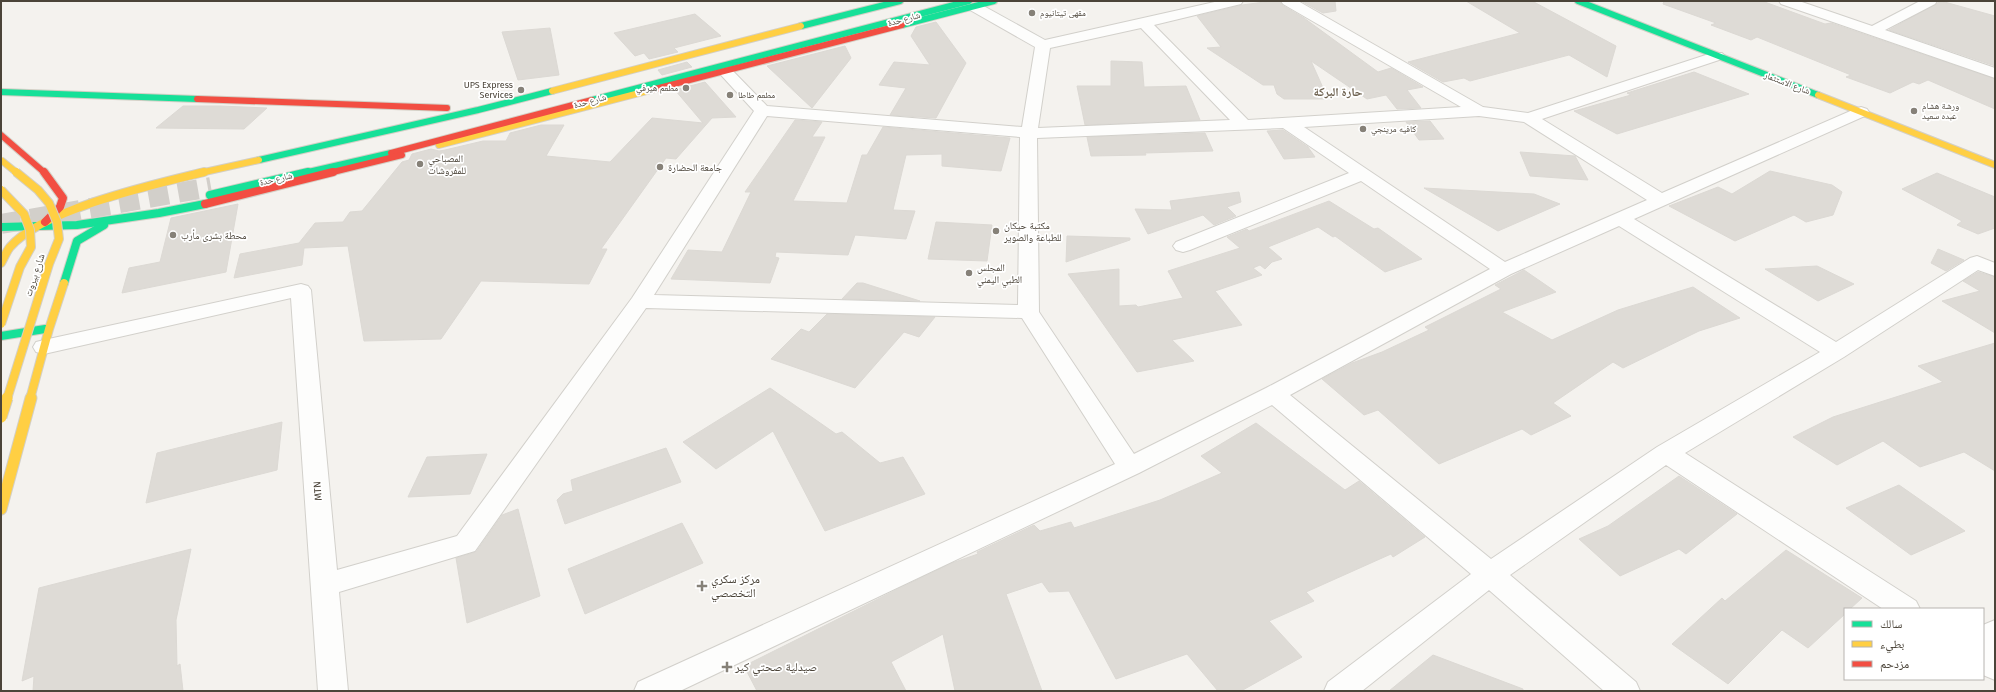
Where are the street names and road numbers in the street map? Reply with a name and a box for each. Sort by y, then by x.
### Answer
street label: شارع حدة [887,10,922,29]
street label: شارع الاستثمار [1761,69,1811,97]
street label: شارع حدة [573,92,608,111]
street label: شارع حدة [259,170,294,189]
street label: شارع بيروت [22,252,48,298]
street label: MTN [311,481,325,501]

